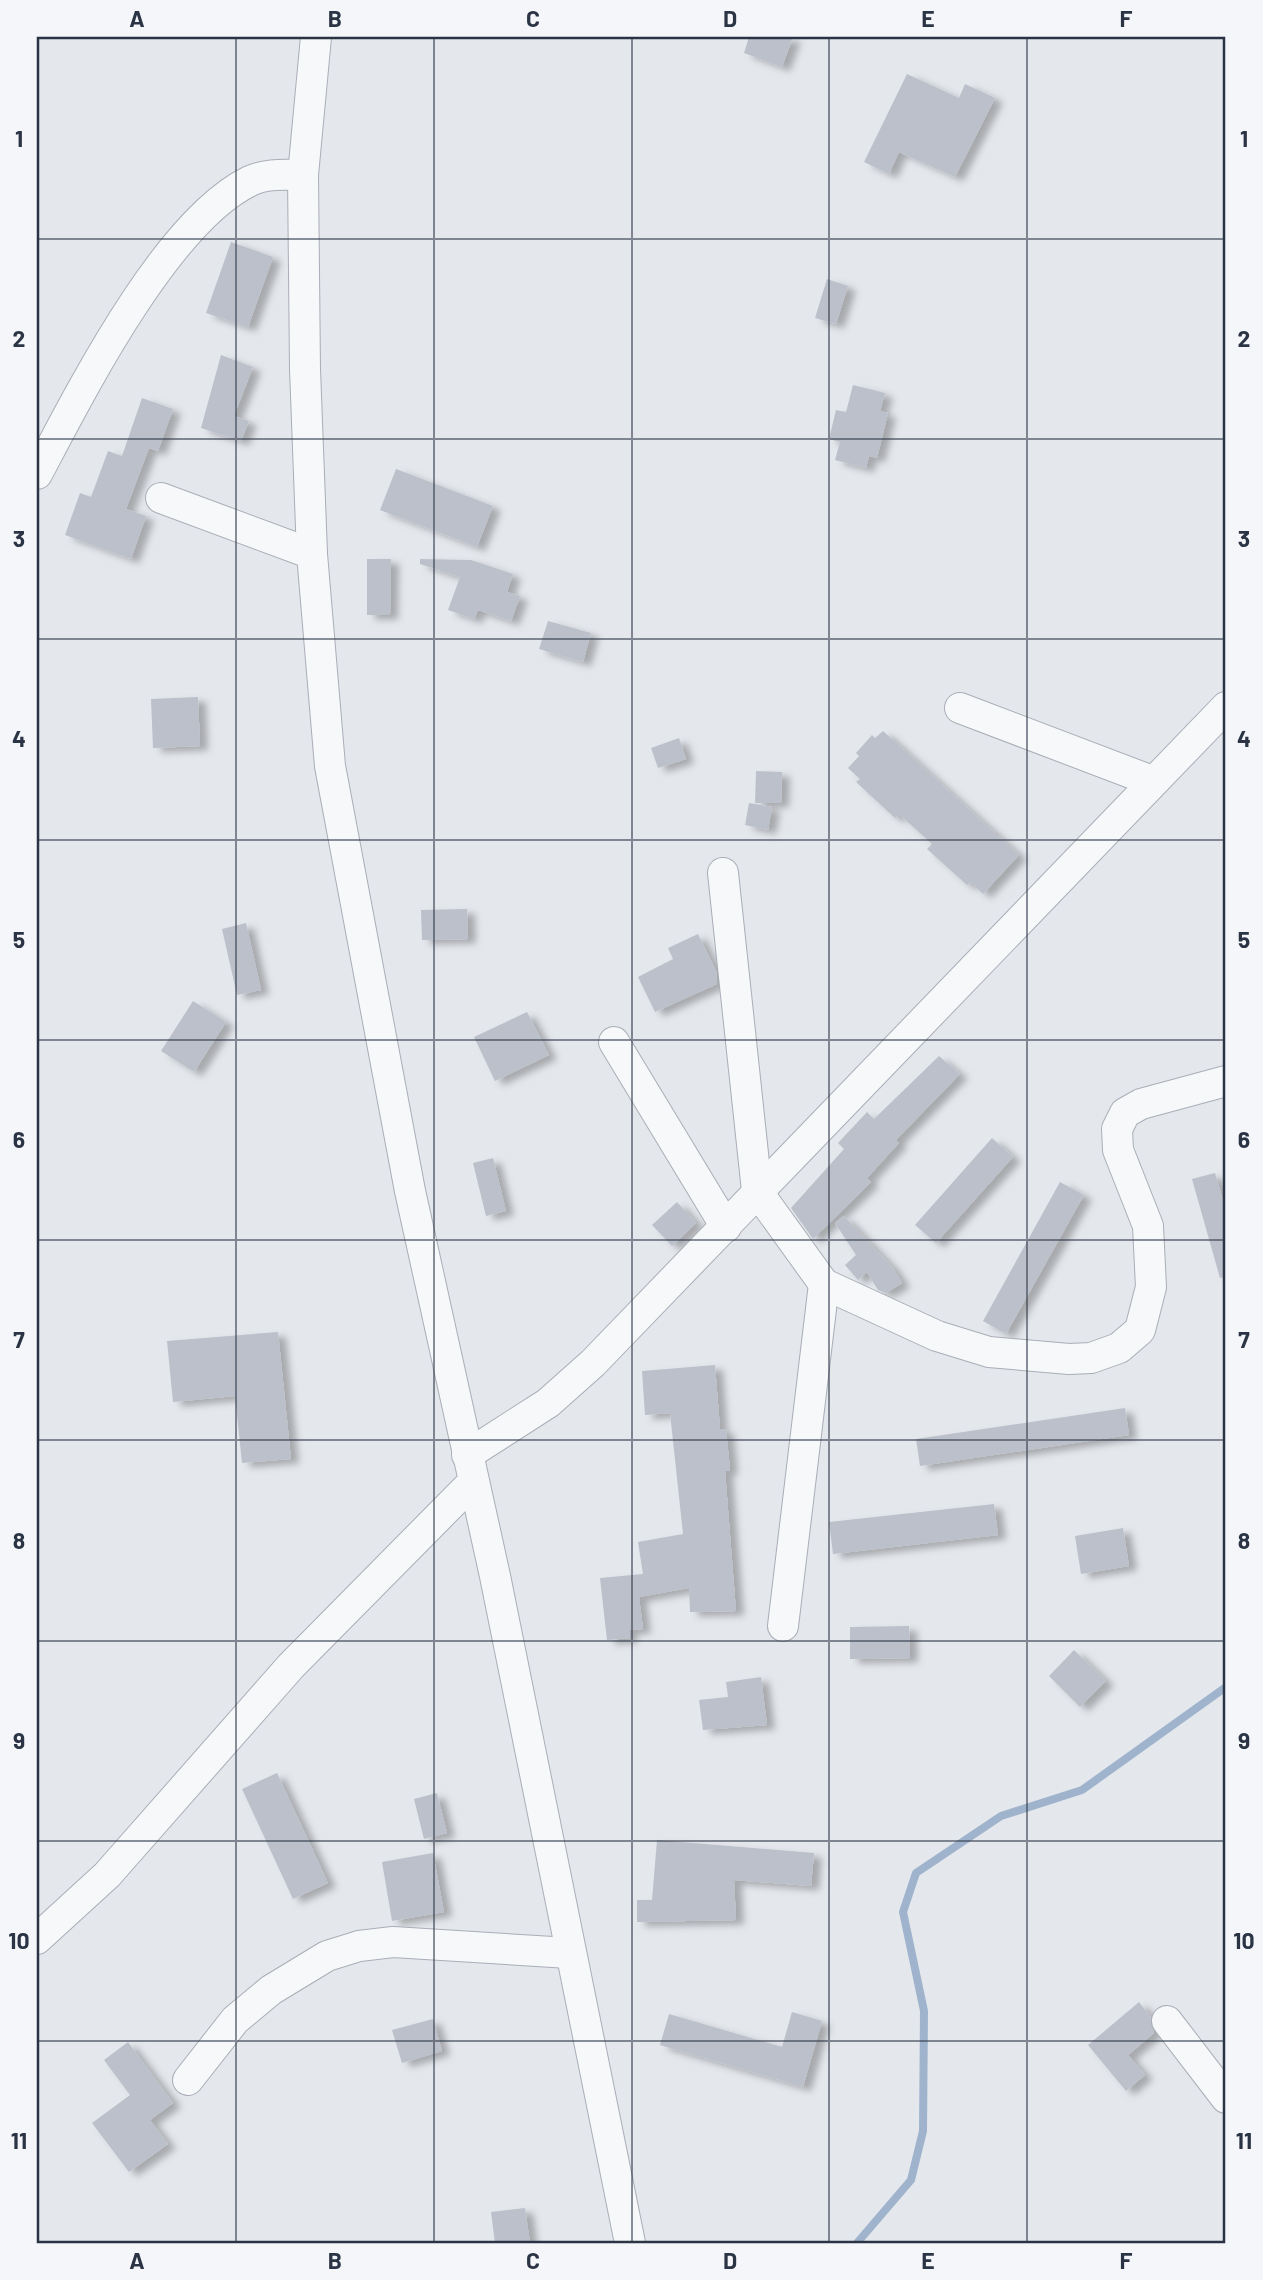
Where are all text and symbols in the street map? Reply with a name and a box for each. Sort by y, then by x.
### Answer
text: A [129,4,145,32]
text: B [328,4,342,32]
text: C [526,4,540,32]
text: D [723,4,737,32]
text: E [921,4,935,32]
text: F [1120,4,1133,32]
text: 1 [15,124,23,152]
text: 1 [1240,124,1248,152]
text: 2 [13,324,25,352]
text: 2 [1238,324,1250,352]
text: 3 [13,524,25,552]
text: 3 [1238,524,1250,552]
text: 4 [12,724,26,752]
text: 4 [1237,724,1251,752]
text: 5 [13,925,25,953]
text: 5 [1238,925,1250,953]
text: 6 [13,1125,25,1153]
text: 6 [1238,1125,1250,1153]
text: 7 [13,1325,25,1353]
text: 7 [1238,1325,1250,1353]
text: 8 [13,1526,25,1554]
text: 8 [1238,1526,1250,1554]
text: 9 [13,1726,25,1754]
text: 9 [1238,1726,1250,1754]
text: 10 [8,1926,30,1954]
text: 10 [1233,1926,1255,1954]
text: 11 [11,2126,27,2154]
text: 11 [1236,2126,1252,2154]
text: A [129,2246,145,2274]
text: B [328,2246,342,2274]
text: C [526,2246,540,2274]
text: D [723,2246,737,2274]
text: E [921,2246,935,2274]
text: F [1120,2246,1133,2274]

